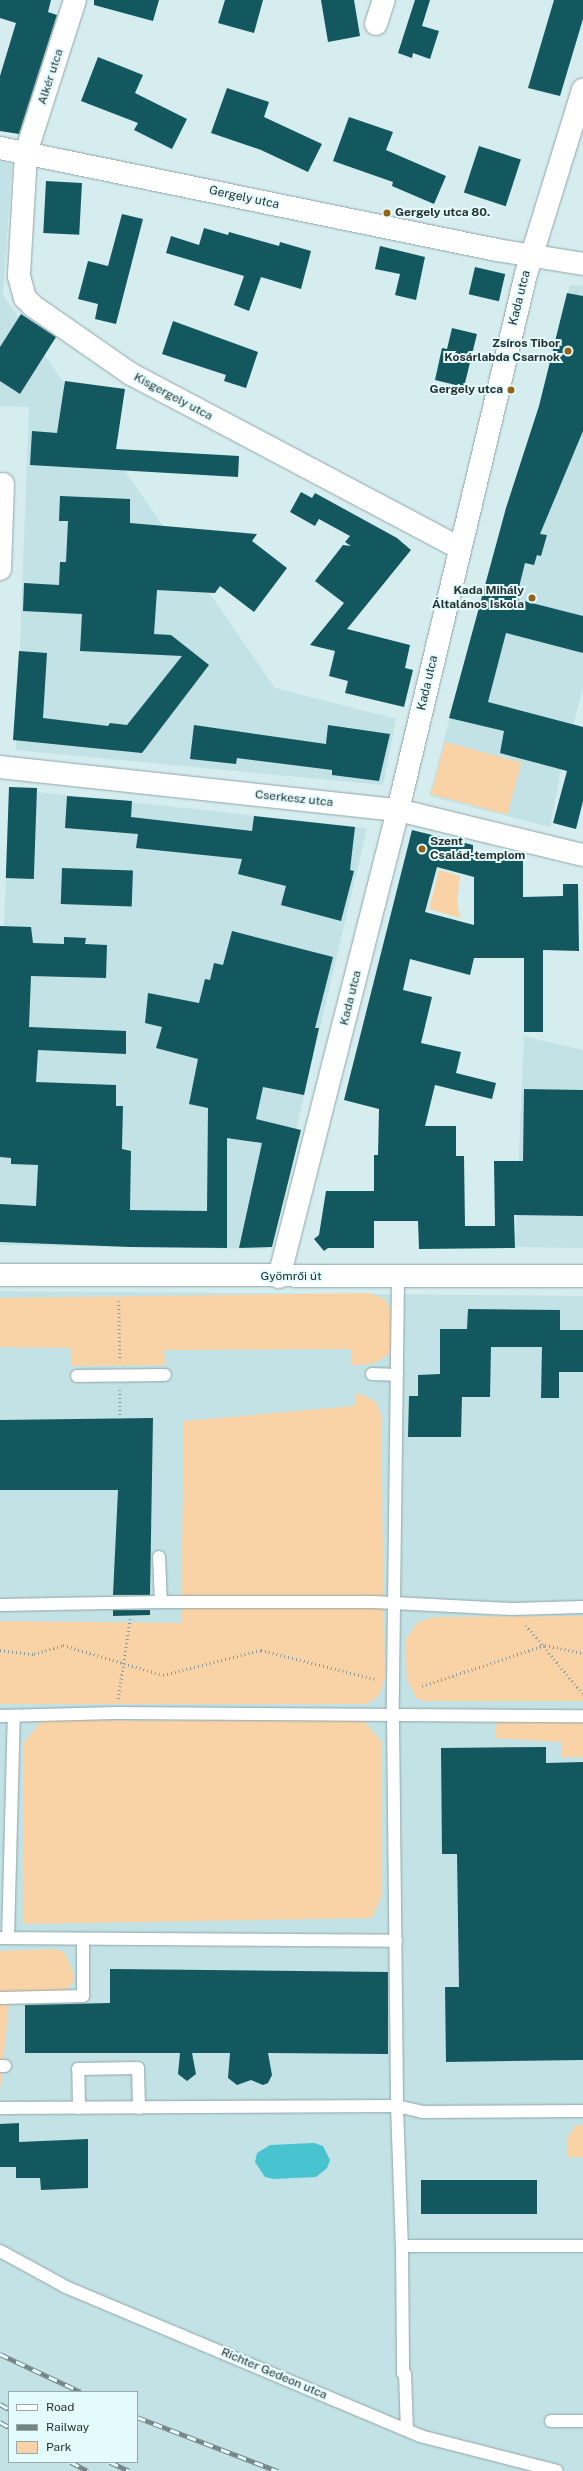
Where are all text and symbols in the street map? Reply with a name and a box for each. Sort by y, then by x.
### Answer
street label: Alkér utca [35,47,67,107]
street label: Gergely utca [208,184,280,212]
place label: Gergely utca 80. [395,206,490,220]
marker: Gergely utca 80. [382,208,392,218]
street label: Kada utca [506,269,534,327]
place label: Zsíros Tibor Kosárlabda Csarnok [444,337,560,365]
marker: Zsíros Tibor Kosárlabda Csarnok [563,346,573,356]
street label: Kisgergely utca [131,370,215,424]
place label: Gergely utca [429,383,503,397]
marker: Gergely utca [506,385,516,395]
place label: Kada Mihály Általános Iskola [432,584,524,612]
marker: Kada Mihály Általános Iskola [527,593,537,603]
street label: Kada utca [415,654,441,712]
street label: Cserkesz utca [254,788,334,810]
place label: Szent Család-templom [430,835,525,863]
marker: Szent Család-templom [417,844,427,854]
street label: Kada utca [337,969,365,1027]
street label: Gyömrői út [260,1270,322,1284]
street label: Richter Gedeon utca [219,2345,329,2403]
legend [8,2391,138,2463]
text: Road [46,2400,74,2414]
text: Railway [46,2420,89,2434]
text: Park [46,2440,72,2454]

